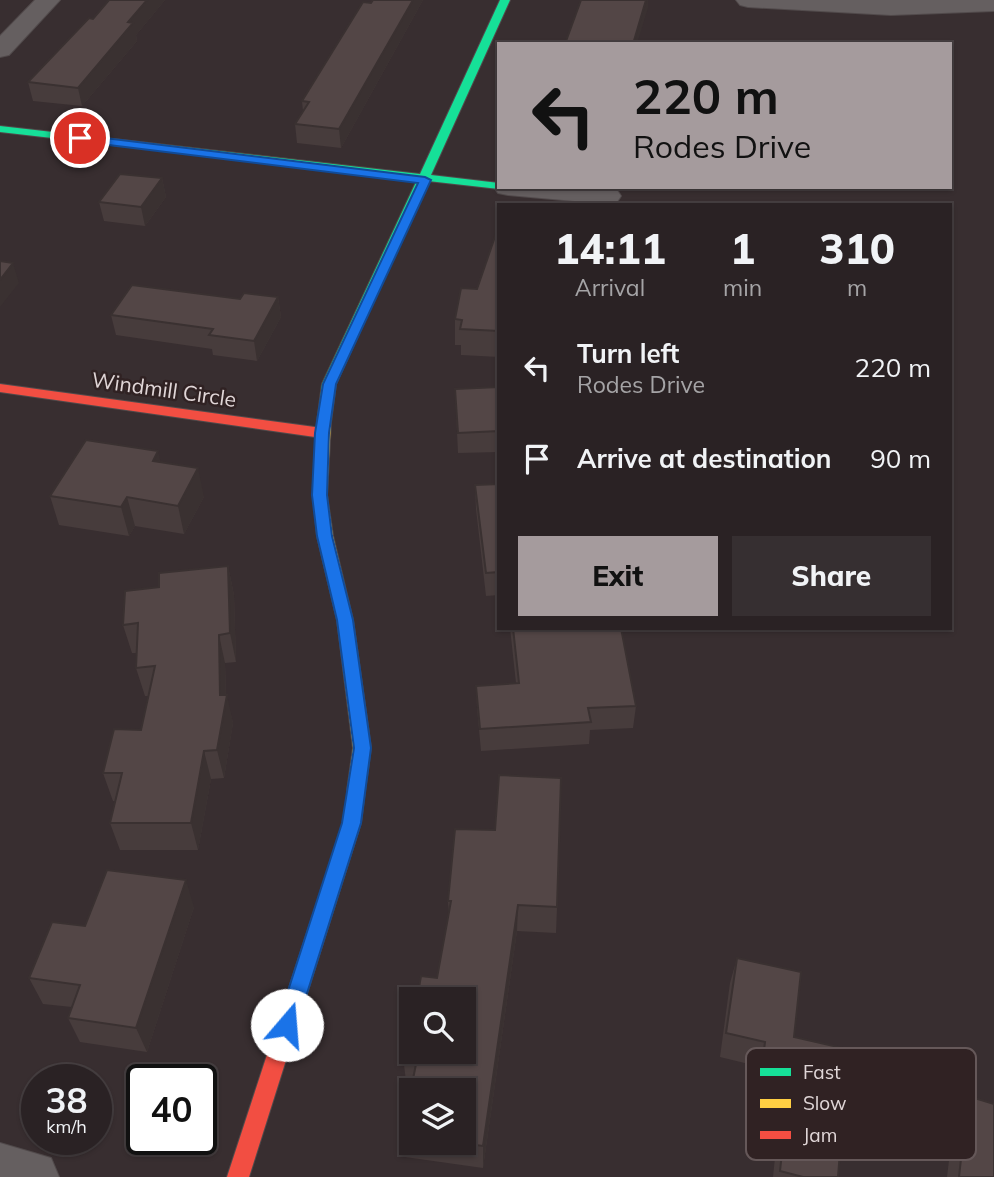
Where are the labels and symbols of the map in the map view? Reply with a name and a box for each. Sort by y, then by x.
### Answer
pin [50,108,110,168]
street label: Windmill Circle [90,366,238,412]
position arrow [250,988,324,1062]
legend [746,1048,976,1160]
text: Fast [803,1060,841,1084]
speed limit sign: 40 [126,1064,217,1155]
text: Slow [803,1091,847,1115]
text: Jam [803,1123,837,1147]

